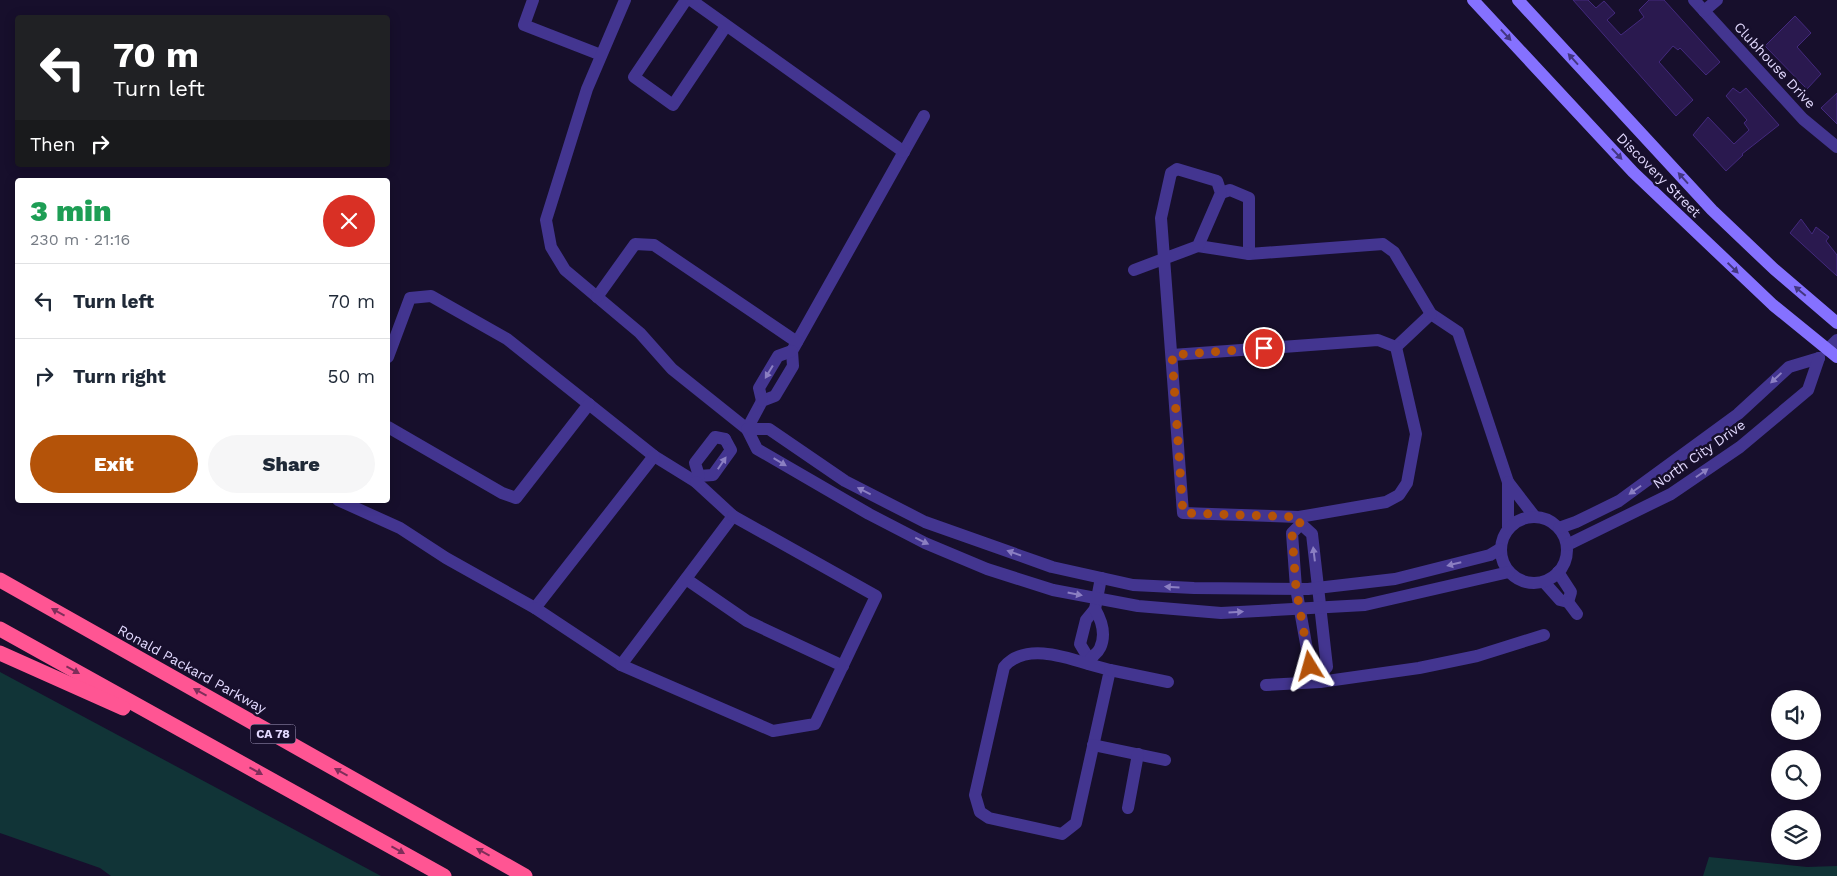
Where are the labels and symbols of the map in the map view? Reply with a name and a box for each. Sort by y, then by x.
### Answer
street label: Clubhouse Drive [1731,19,1819,111]
one-way arrow [1500,29,1512,41]
one-way arrow [1568,52,1579,65]
street label: Discovery Street [1614,130,1704,220]
one-way arrow [1611,148,1623,160]
one-way arrow [1677,173,1689,185]
one-way arrow [1727,262,1739,274]
one-way arrow [1794,286,1806,297]
pin [1243,327,1285,369]
one-way arrow [764,365,773,378]
one-way arrow [1771,372,1783,384]
street label: North City Drive [1650,416,1748,492]
one-way arrow [717,456,727,470]
one-way arrow [774,458,787,467]
one-way arrow [1695,468,1709,478]
one-way arrow [1628,485,1642,495]
one-way arrow [857,487,871,495]
one-way arrow [915,537,929,545]
one-way arrow [1310,545,1318,561]
one-way arrow [1006,549,1021,556]
one-way arrow [1447,560,1462,568]
one-way arrow [1163,583,1179,591]
one-way arrow [1068,590,1084,598]
one-way arrow [52,608,65,617]
one-way arrow [1228,608,1244,616]
street label: Ronald Packard Parkway [115,621,270,717]
position arrow [1283,639,1335,691]
one-way arrow [66,666,81,674]
one-way arrow [193,688,206,697]
road number: CA 78 [250,724,296,744]
one-way arrow [249,767,262,776]
one-way arrow [334,768,349,776]
one-way arrow [391,846,405,855]
one-way arrow [475,848,490,856]

